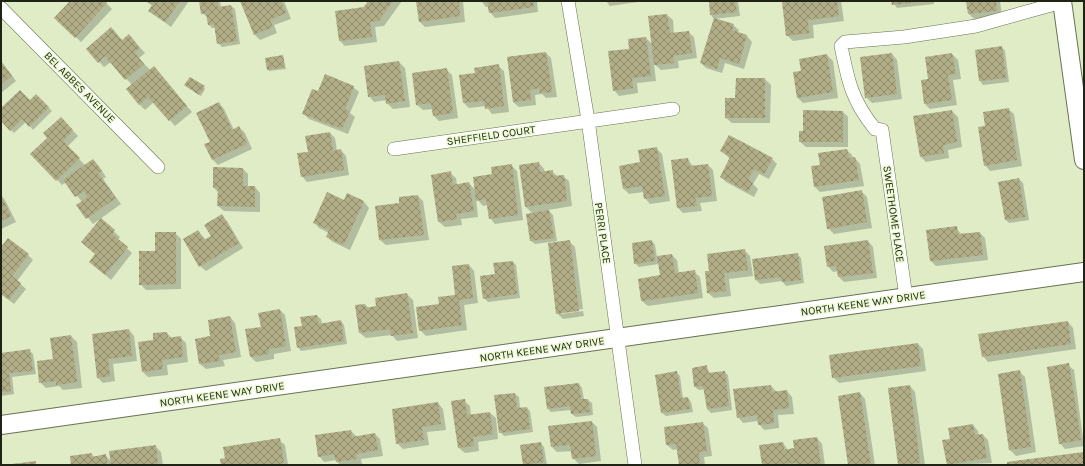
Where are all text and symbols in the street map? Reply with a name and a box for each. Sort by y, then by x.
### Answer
street label: BEL ABBES AVENUE [41,49,118,126]
street label: SHEFFIELD COURT [446,123,537,148]
street label: SWEETHOME PLACE [880,165,907,263]
street label: PERRI PLACE [592,202,613,265]
street label: NORTH KEENE WAY DRIVE [800,288,926,319]
street label: NORTH KEENE WAY DRIVE [479,334,605,365]
street label: NORTH KEENE WAY DRIVE [159,379,285,410]

